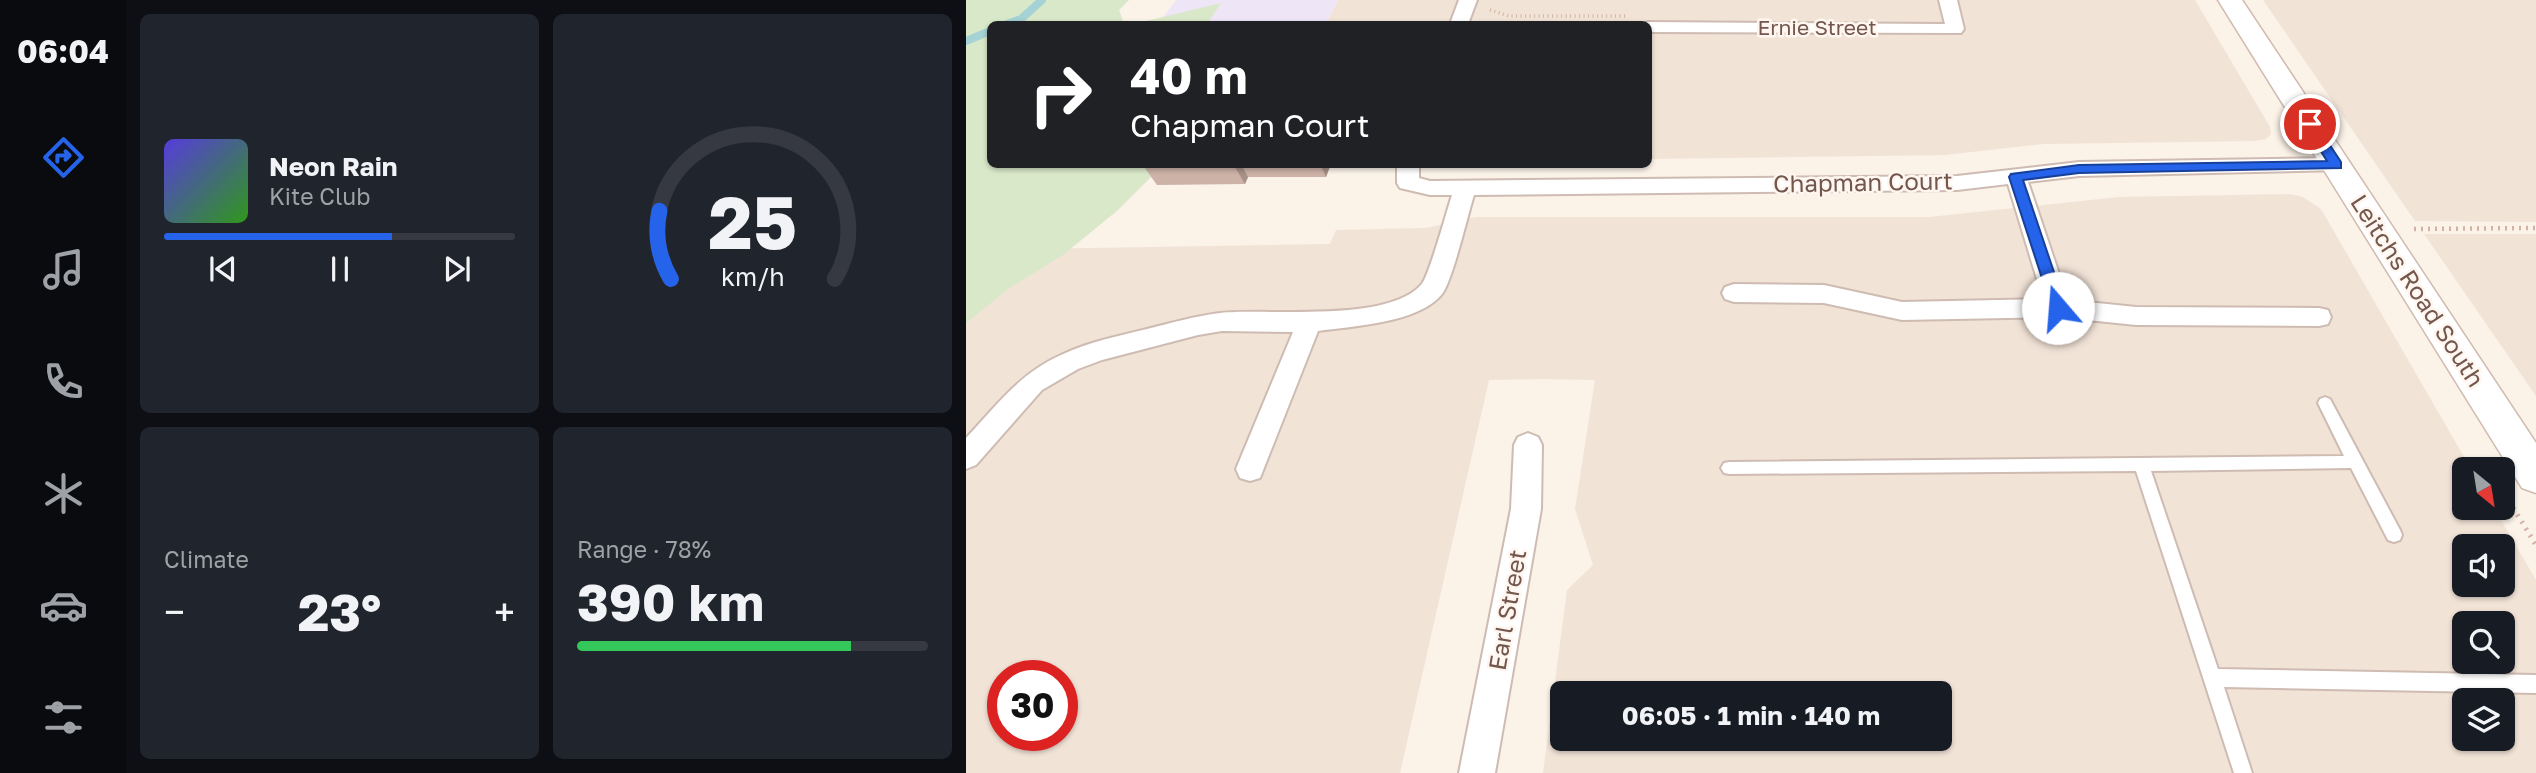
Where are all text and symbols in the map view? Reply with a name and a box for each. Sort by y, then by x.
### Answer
street label: Ernie Street [1757,14,1877,40]
text: 06:04 [17,32,109,70]
text: 40 m [1130,46,1248,105]
icon: right [1015,49,1106,140]
pin [2280,94,2340,154]
icon: arrive [2291,105,2329,143]
text: Chapman Court [1130,106,1370,144]
icon: directions [39,133,88,182]
text: Neon Rain [269,151,398,182]
street label: Chapman Court [1773,165,1953,198]
text: 25 [708,179,797,266]
text: Kite Club [269,182,370,210]
street label: Leitchs Road South [2345,189,2491,392]
icon: music [39,245,88,294]
icon: previous [204,250,242,288]
icon: pause [321,250,359,288]
icon: next [438,250,476,288]
text: km/h [721,261,784,292]
position arrow [2021,271,2095,345]
icon: phone [39,357,88,406]
north arrow [2452,457,2515,520]
map controls [2452,457,2515,751]
icon: climate [39,469,88,518]
button: sound [2452,534,2515,597]
text: Range · 78% [577,535,711,563]
text: Climate [164,545,249,573]
street label: Earl Street [1482,547,1531,672]
text: 390 km [577,570,764,632]
text: 23° [298,580,381,642]
icon: car [39,581,88,630]
text: − [164,589,185,634]
text: + [494,589,515,634]
button: search [2452,611,2515,674]
speed limit sign: 30 [987,660,1078,751]
button: layers [2452,688,2515,751]
icon: filters [39,693,88,742]
text: 06:05 · 1 min · 140 m [1622,700,1880,731]

